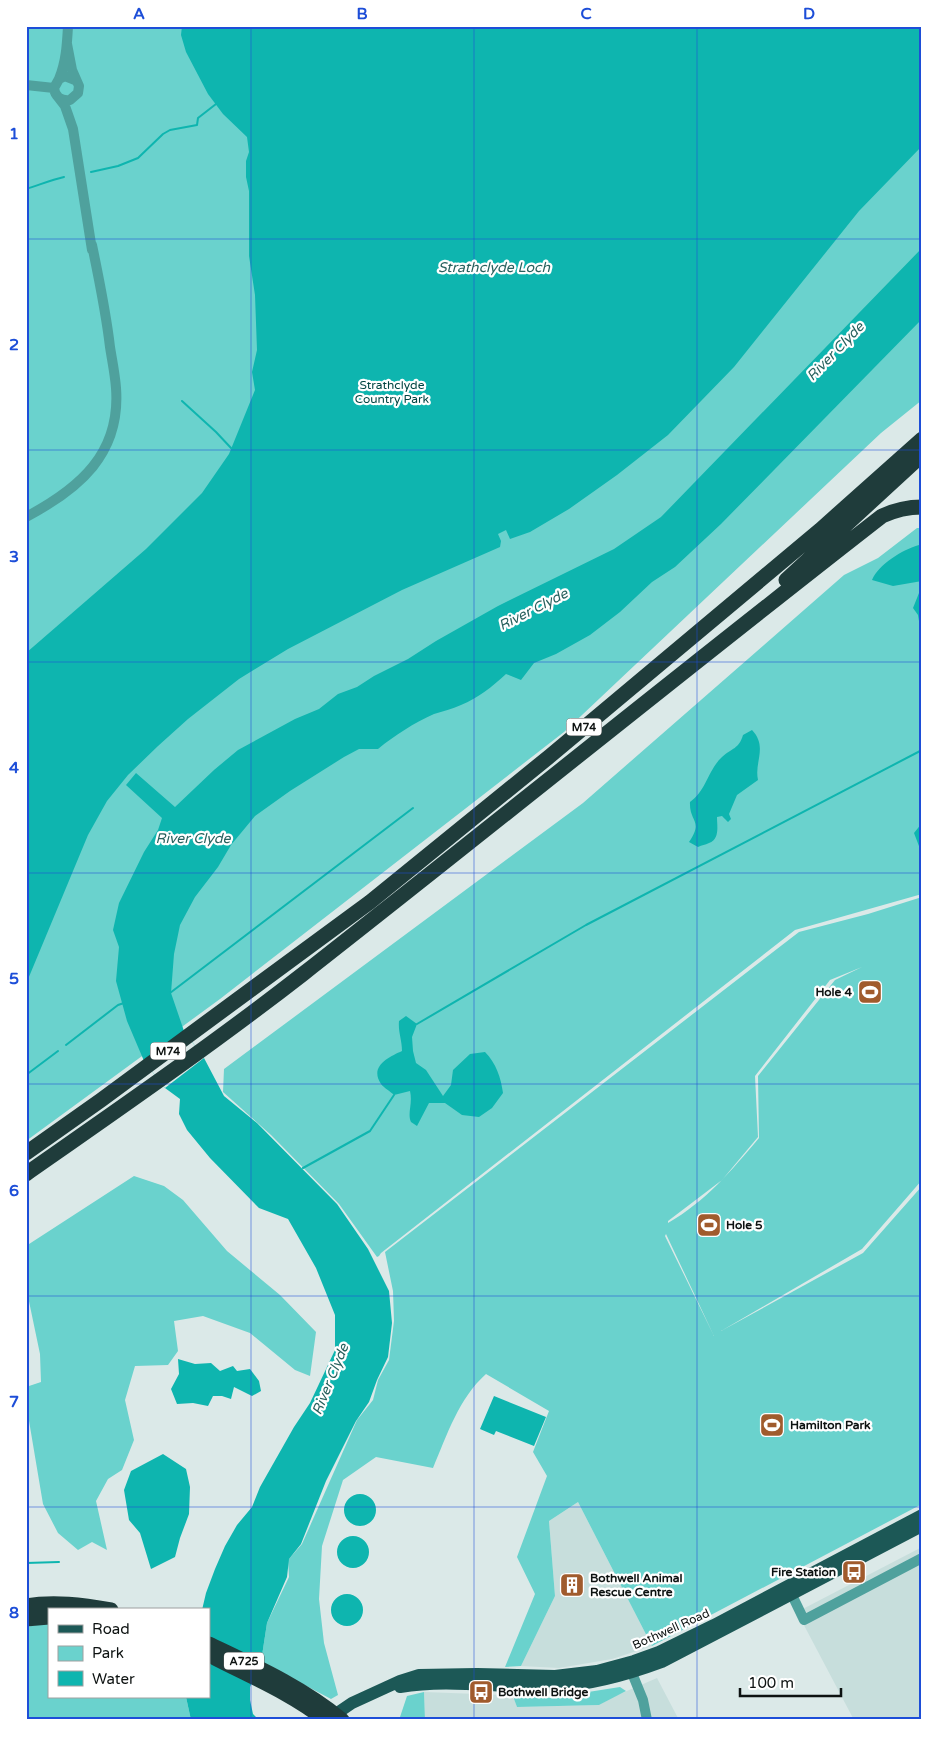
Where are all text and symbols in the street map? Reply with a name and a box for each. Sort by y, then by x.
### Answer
text: A [133,4,145,24]
text: B [356,4,368,24]
text: C [580,4,592,24]
text: D [803,4,815,24]
text: 1 [9,124,19,144]
water label: Strathclyde Loch [438,259,550,276]
water label: River Clyde [803,318,868,384]
text: 2 [9,335,19,355]
park label: Strathclyde Country Park [355,378,430,406]
text: 3 [9,547,19,567]
water label: River Clyde [496,584,571,634]
road number: M74 [566,719,602,736]
text: 4 [9,758,19,778]
water label: River Clyde [155,830,232,847]
text: 5 [9,969,19,989]
sports icon: Hole 4 [857,979,883,1005]
place label: Hole 4 [815,985,852,999]
road number: M74 [150,1042,186,1060]
text: 6 [9,1181,19,1201]
sports icon: Hole 5 [696,1212,722,1238]
place label: Hole 5 [726,1218,763,1232]
water label: River Clyde [309,1340,353,1417]
text: 7 [9,1392,19,1412]
sports icon: Hamilton Park [759,1412,785,1438]
place label: Hamilton Park [790,1418,871,1432]
bus stop icon: Fire Station [841,1559,867,1585]
place label: Fire Station [771,1565,836,1579]
place label: Bothwell Animal Rescue Centre [590,1571,683,1599]
building icon: Bothwell Animal Rescue Centre [559,1572,585,1598]
text: 8 [9,1603,19,1623]
street label: Bothwell Road [630,1606,712,1652]
legend [48,1608,210,1698]
text: Road [92,1620,130,1638]
text: Park [92,1644,124,1662]
road number: A725 [224,1652,264,1670]
scale bar [740,1666,842,1698]
text: Water [92,1670,135,1688]
text: 100 m [748,1674,794,1692]
bus stop icon: Bothwell Bridge [468,1679,494,1705]
place label: Bothwell Bridge [498,1685,589,1700]

